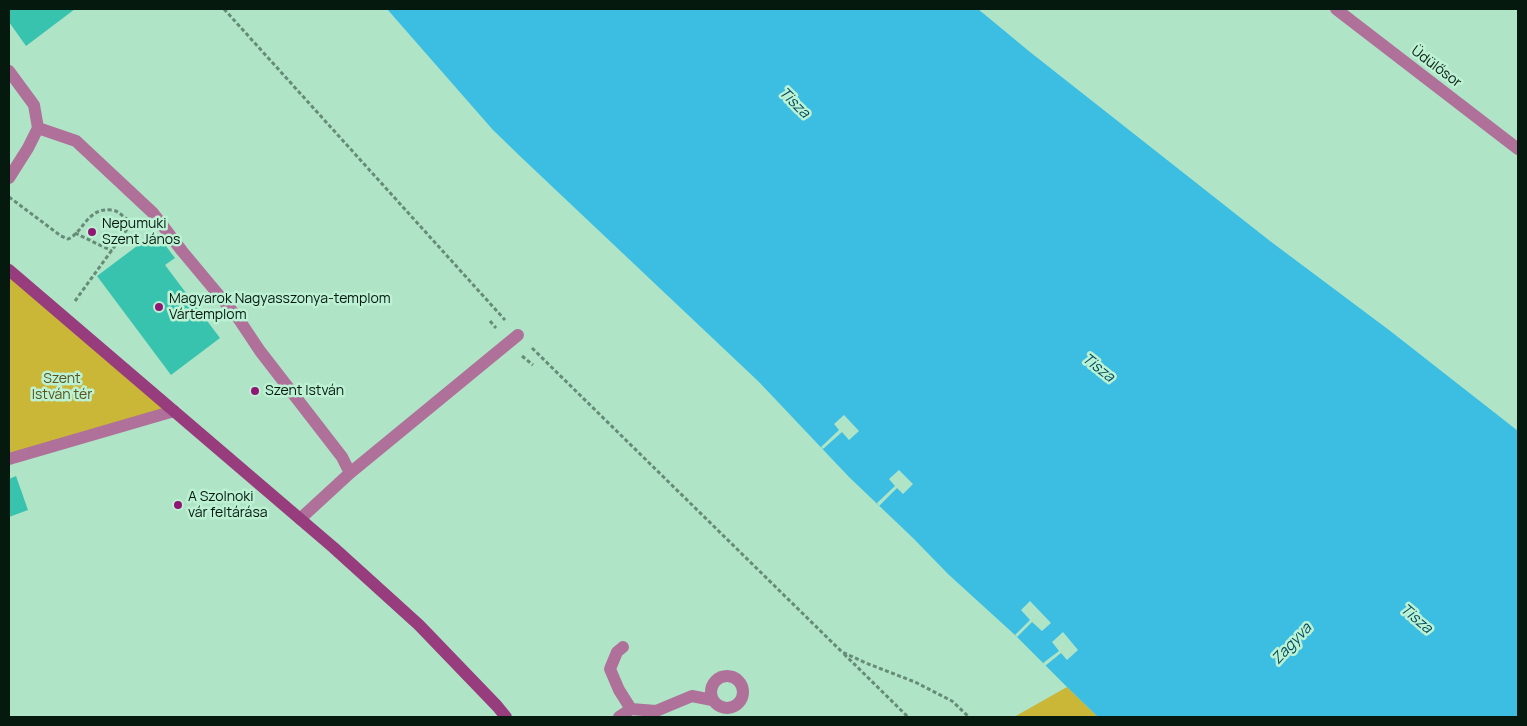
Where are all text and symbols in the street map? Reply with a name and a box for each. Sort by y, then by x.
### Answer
street label: Üdülősor [1408,43,1464,91]
water label: Tisza [775,84,813,122]
place label: Nepumuki Szent János [102,216,180,248]
marker: Nepumuki Szent János [86,226,98,238]
place label: Magyarok Nagyasszonya-templom Vártemplom [169,291,391,324]
marker: Magyarok Nagyasszonya-templom Vártemplom [153,301,165,313]
water label: Tisza [1078,350,1118,386]
park label: Szent István tér [32,371,92,404]
place label: Szent István [265,383,344,399]
marker: Szent István [249,385,261,397]
place label: A Szolnoki vár feltárása [188,489,268,522]
marker: A Szolnoki vár feltárása [172,499,184,511]
water label: Tisza [1396,600,1436,638]
water label: Zagyva [1268,620,1316,668]

